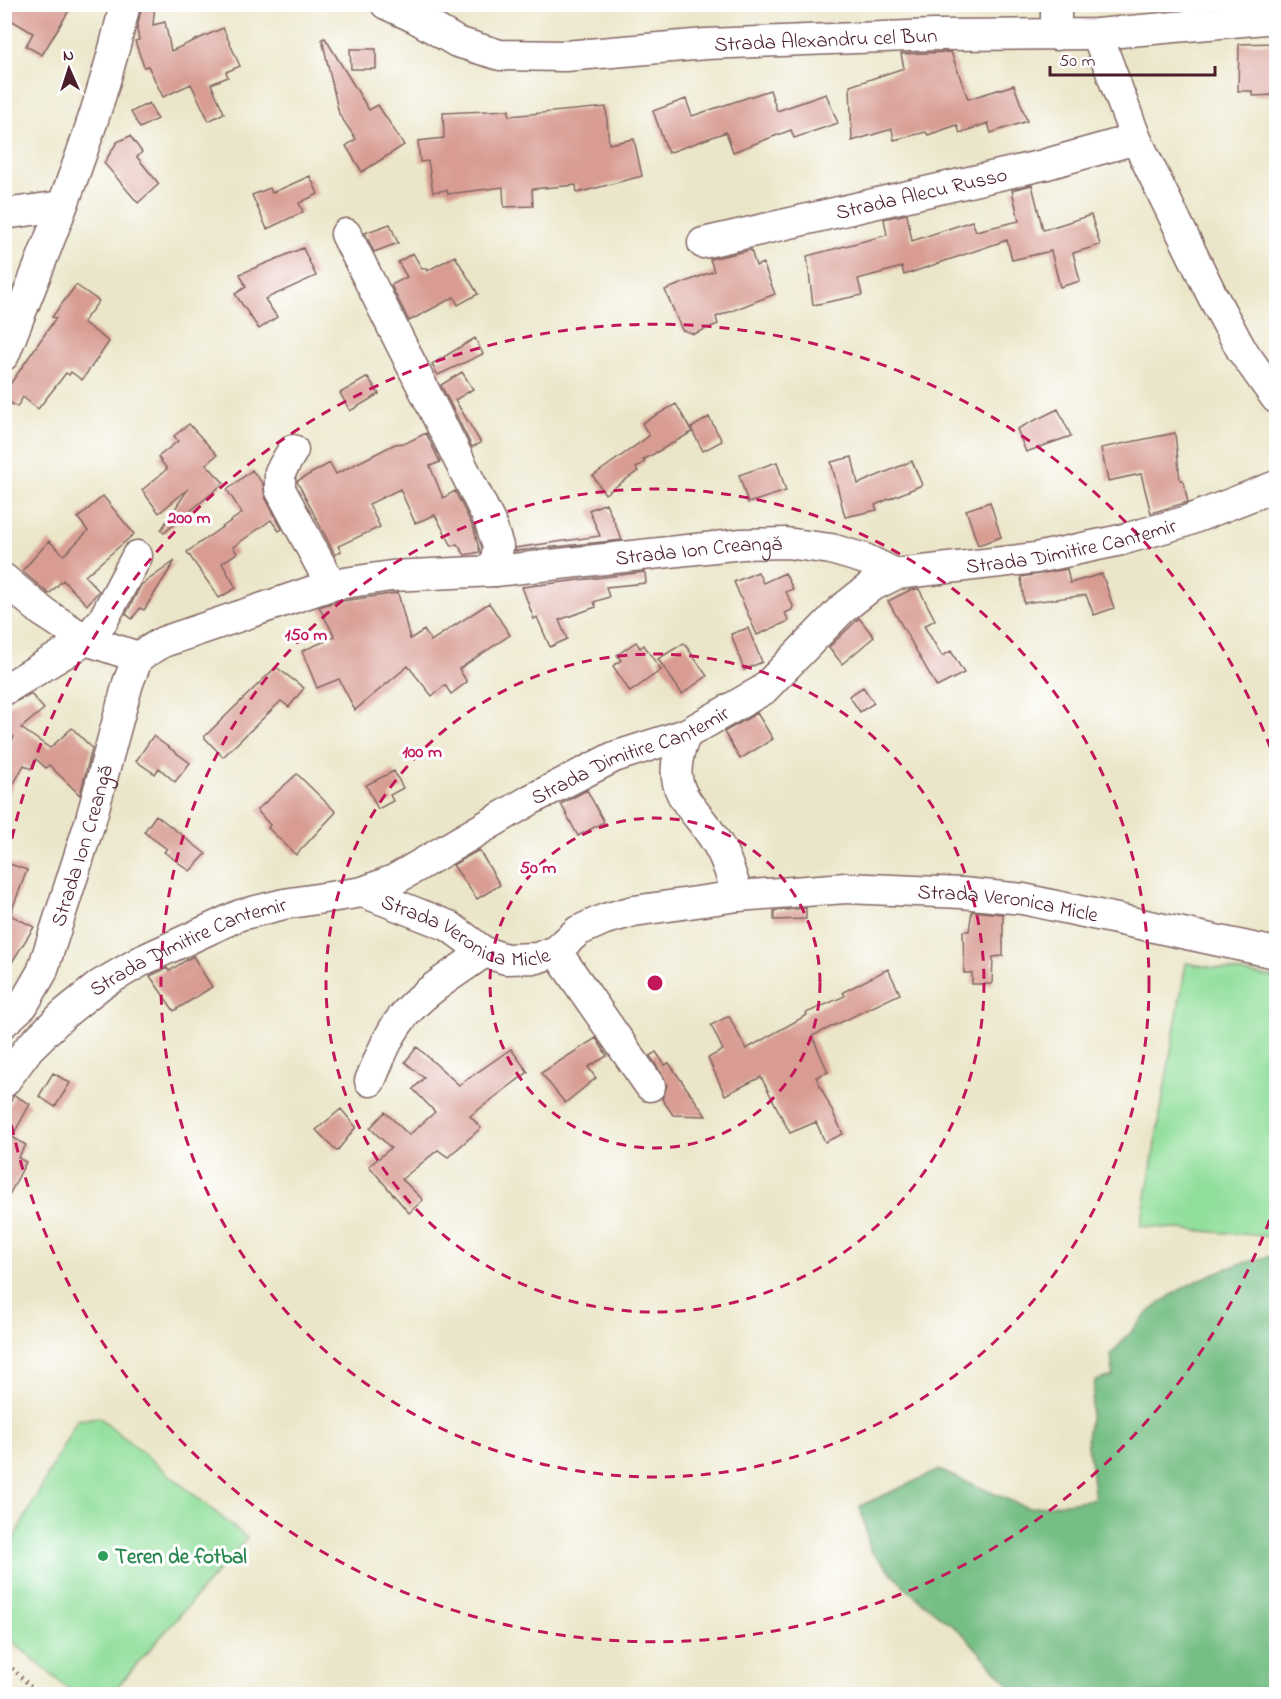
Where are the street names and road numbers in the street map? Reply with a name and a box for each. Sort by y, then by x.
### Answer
street label: Strada Alexandru cel Bun [714,22,938,61]
street label: Strada Alecu Russo [833,161,1011,229]
street label: Strada Dimitire Cantemir [964,512,1181,583]
street label: Strada Ion Creangă [614,530,783,575]
street label: Strada Dimitire Cantemir [526,699,736,814]
street label: Strada Ion Creangă [44,762,122,931]
street label: Strada Veronica Micle [917,878,1101,932]
street label: Strada Veronica Micle [376,888,556,976]
street label: Strada Dimitire Cantemir [84,891,290,1005]

